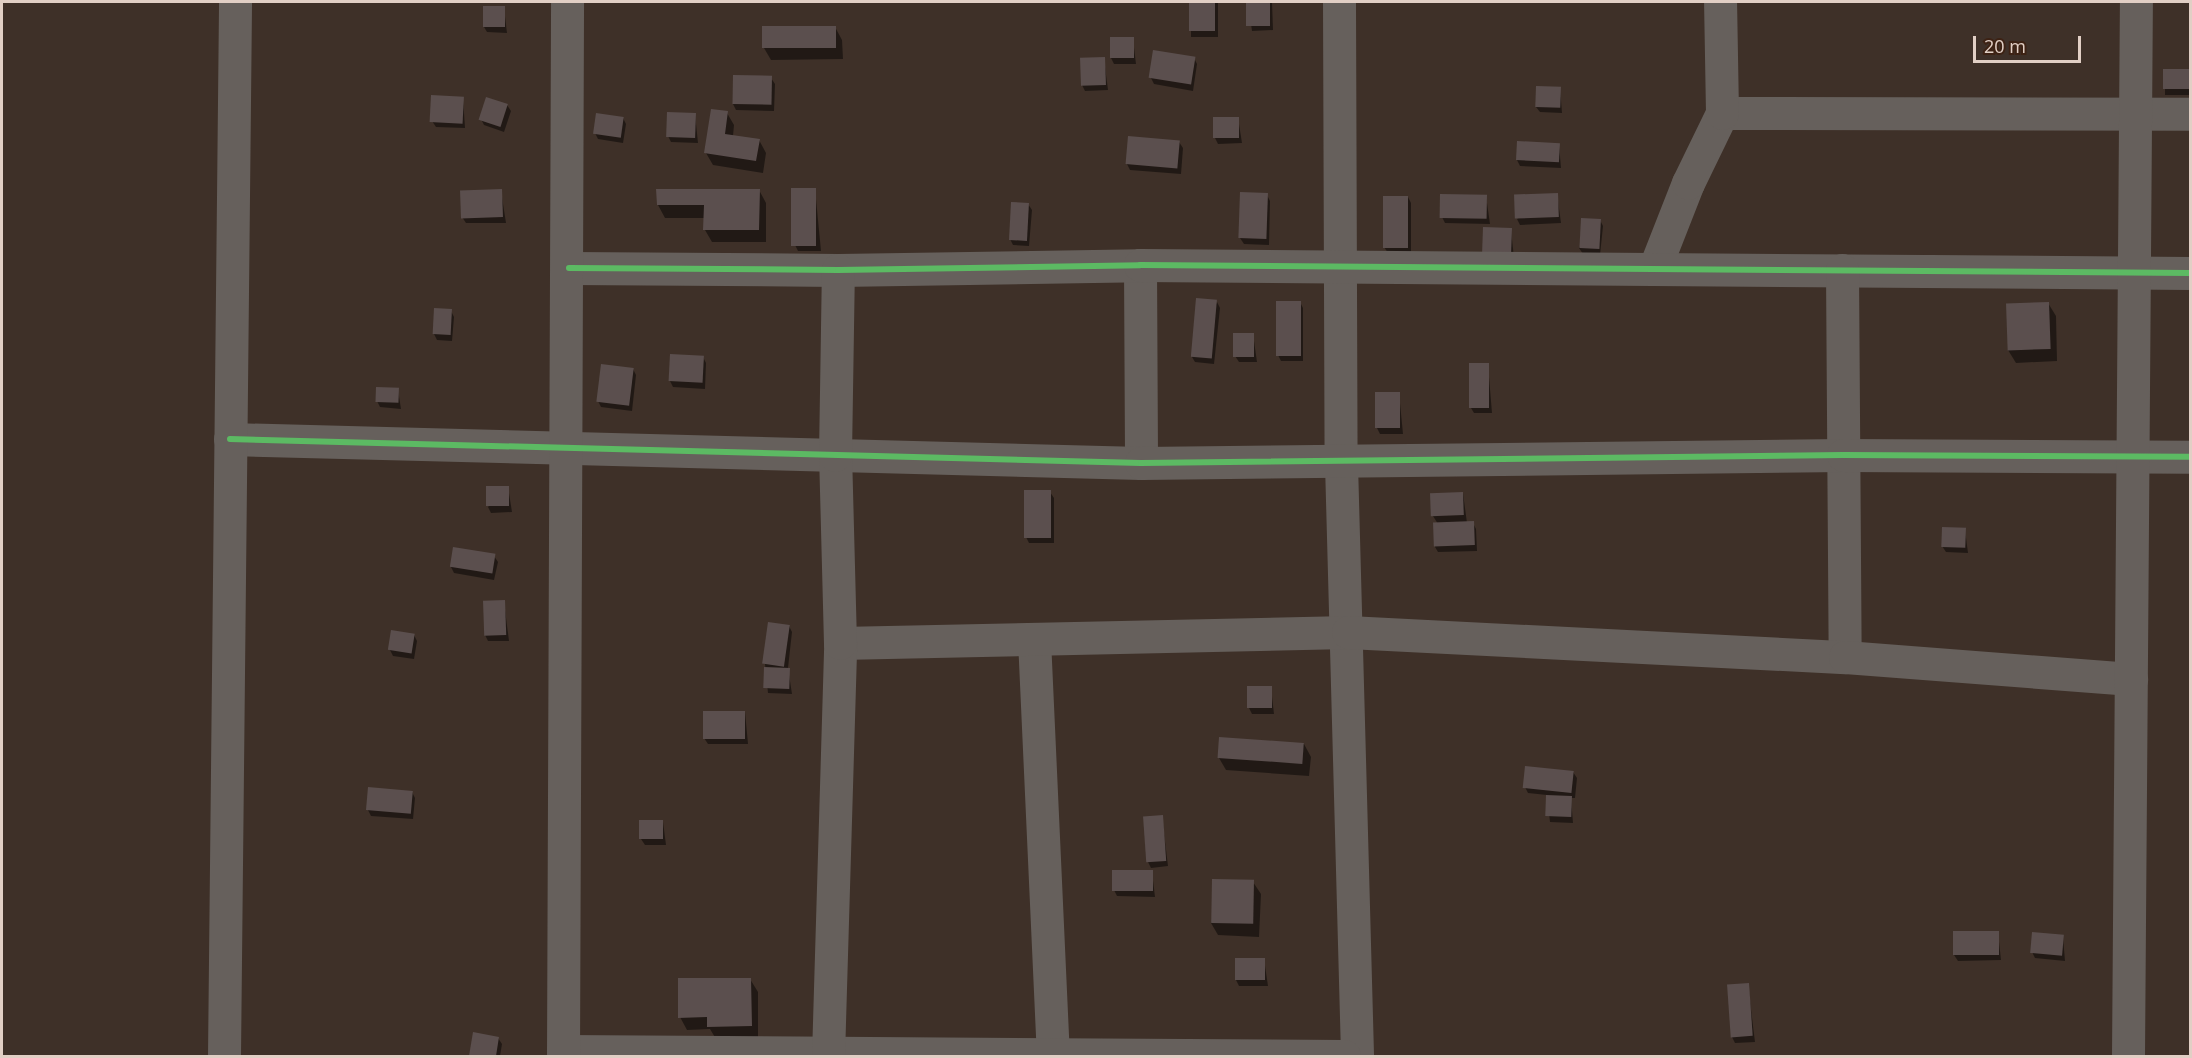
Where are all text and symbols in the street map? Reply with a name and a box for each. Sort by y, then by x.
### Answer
scale bar [1976,24,2084,62]
text: 20 m [1984,34,2026,58]

